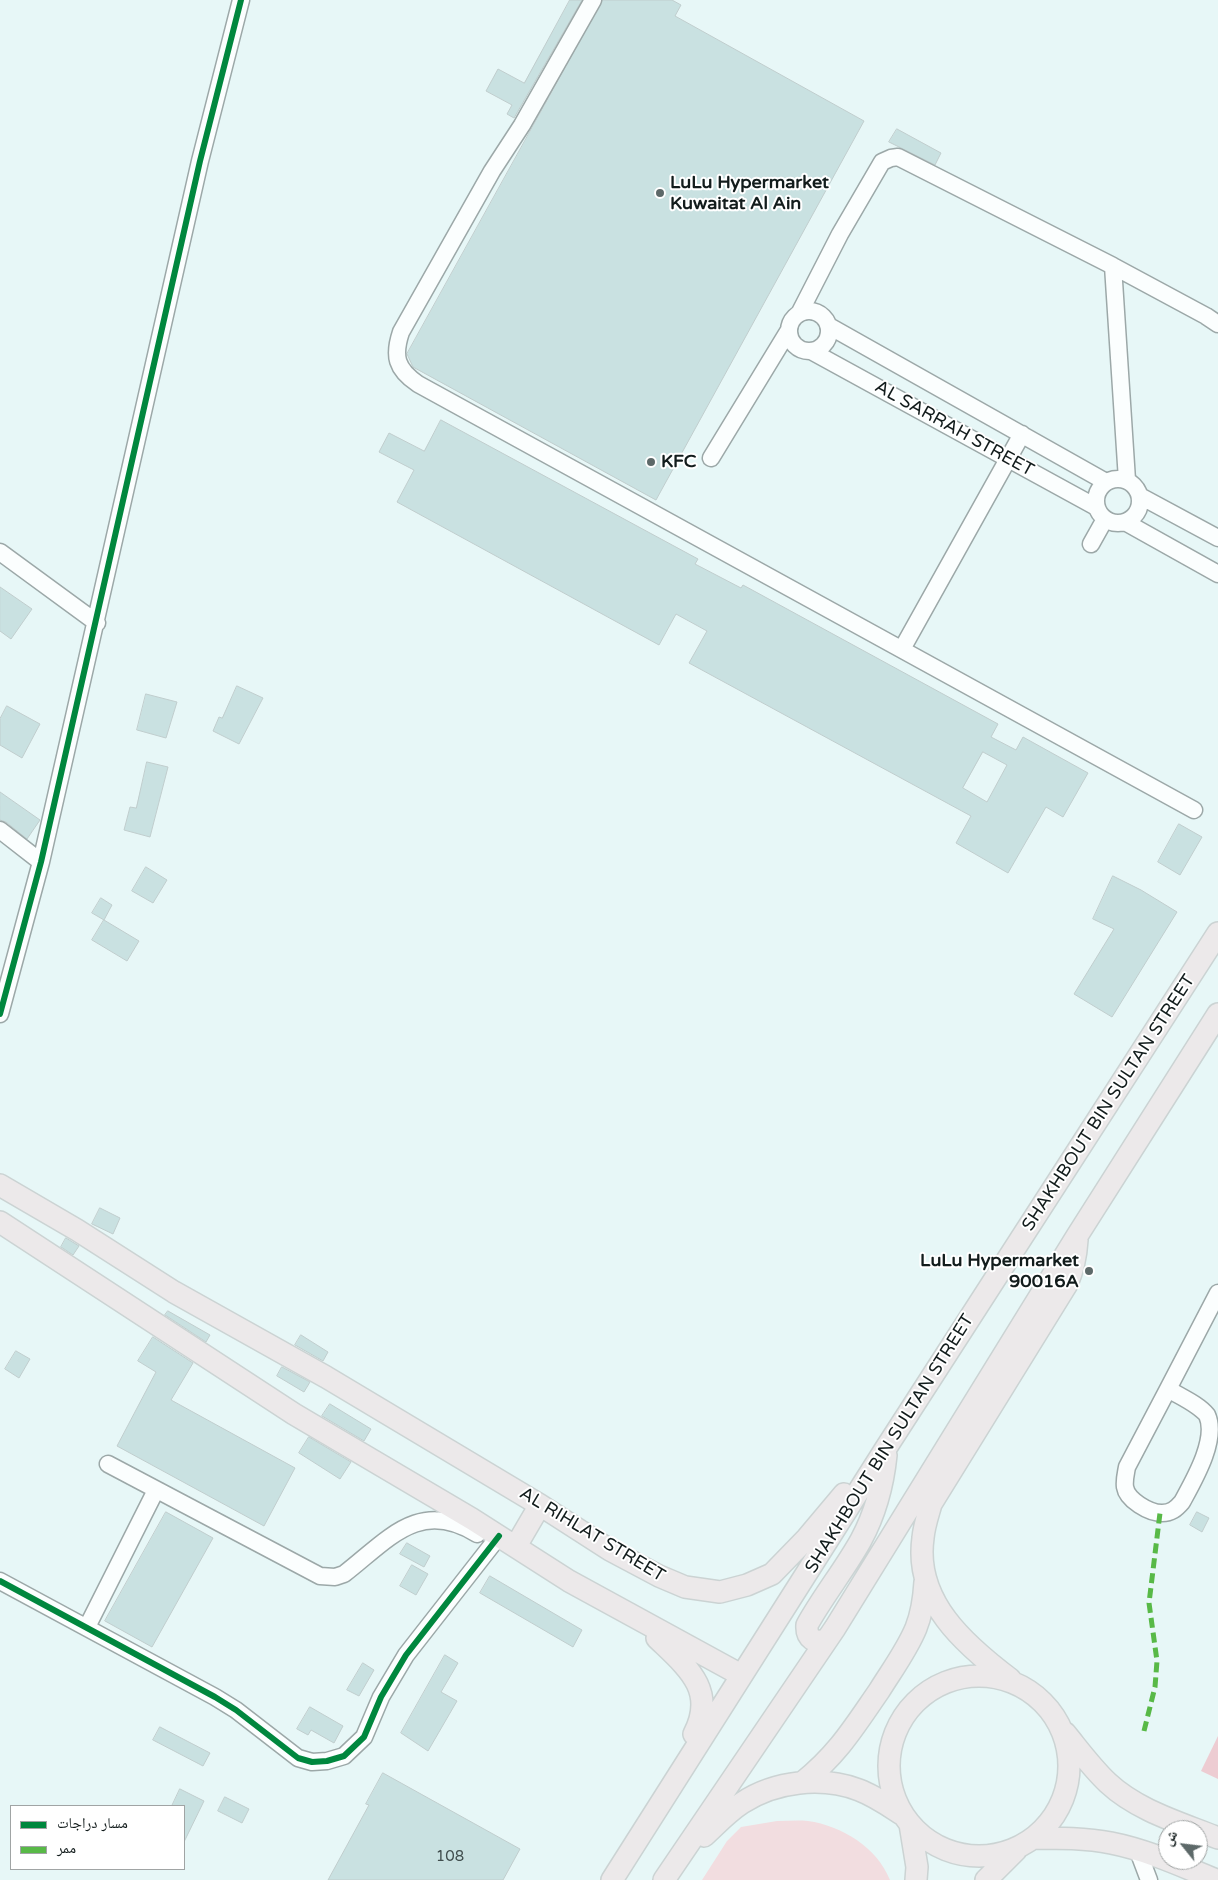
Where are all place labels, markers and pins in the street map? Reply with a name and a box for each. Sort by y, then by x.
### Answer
place label: LuLu Hypermarket Kuwaitat Al Ain [670,172,829,214]
marker: LuLu Hypermarket Kuwaitat Al Ain [654,187,666,199]
place label: KFC [661,451,696,473]
marker: KFC [645,456,657,468]
place label: LuLu Hypermarket 90016A [920,1250,1079,1292]
marker: LuLu Hypermarket 90016A [1083,1265,1095,1277]

